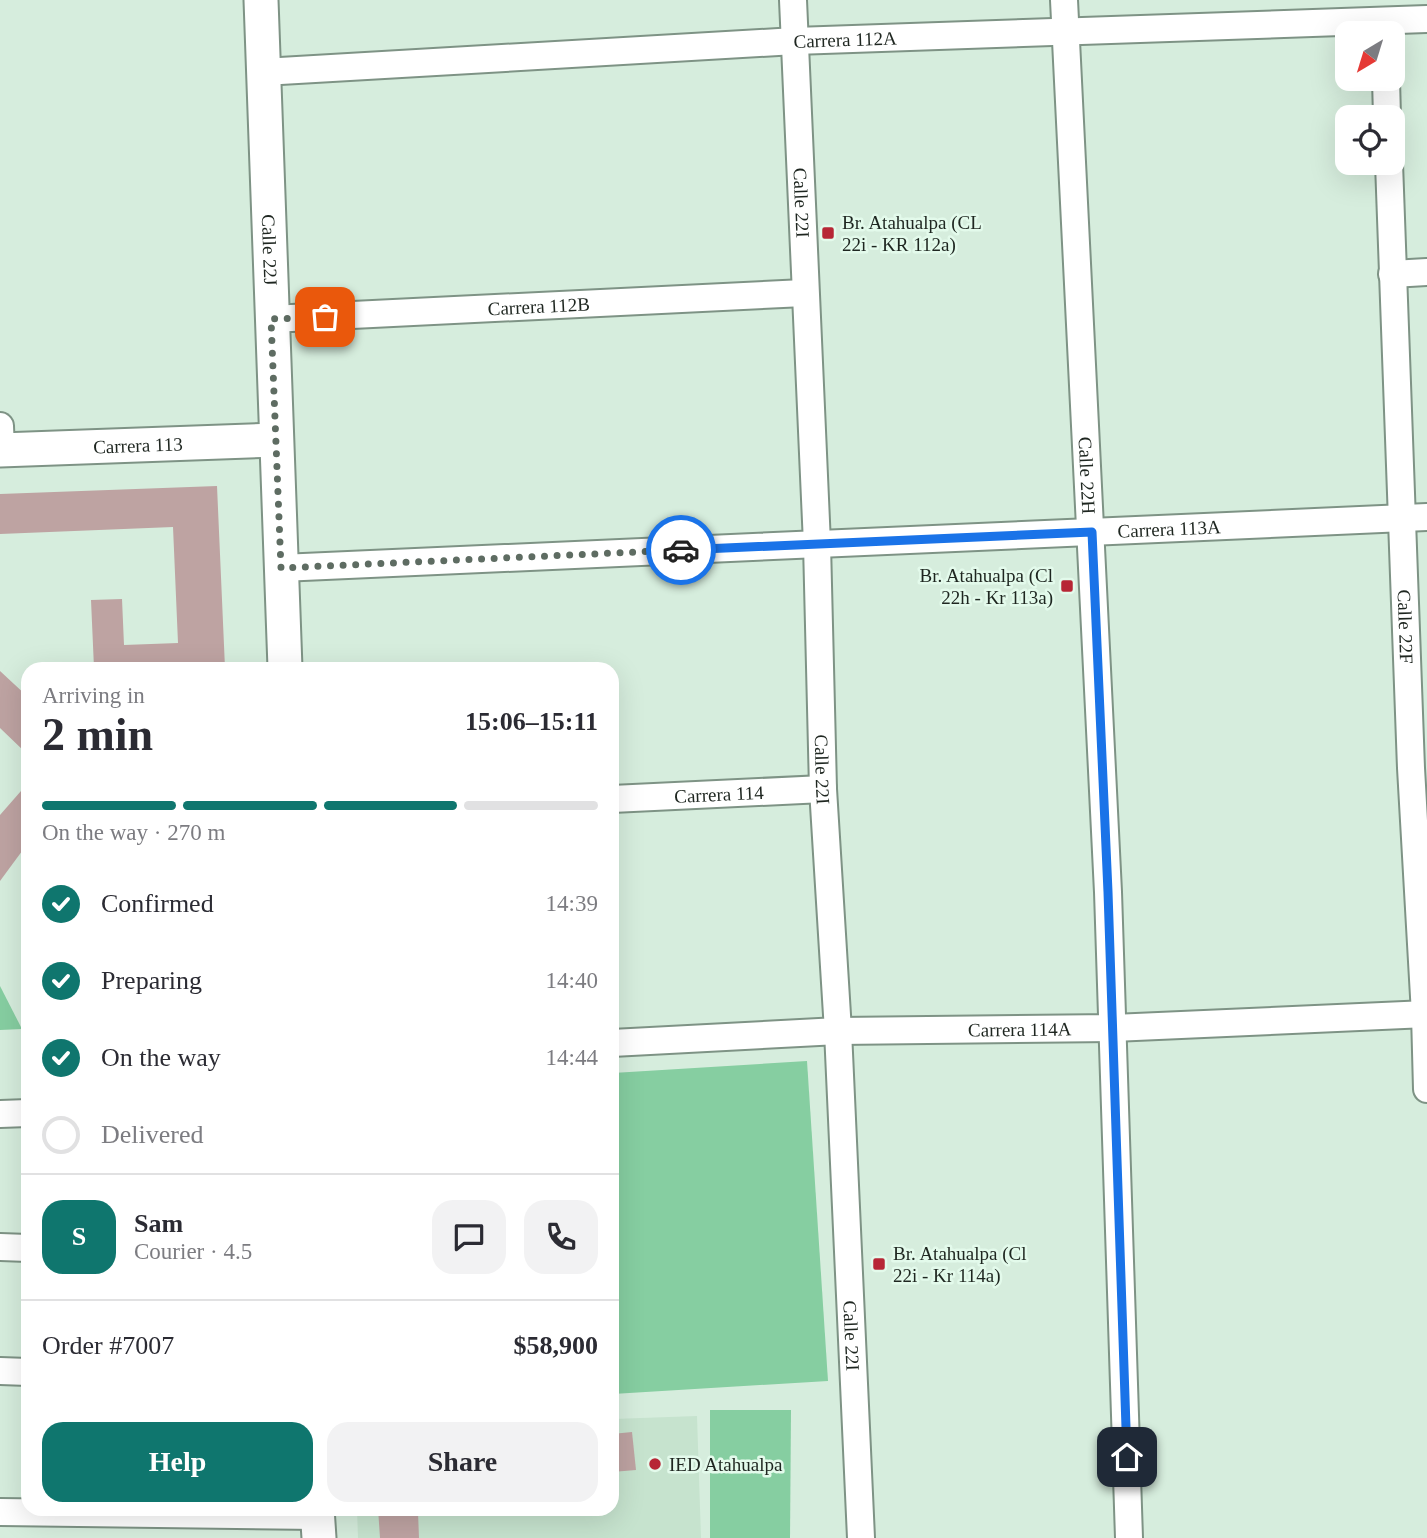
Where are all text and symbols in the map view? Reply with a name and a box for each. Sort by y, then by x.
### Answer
north arrow [1335,21,1405,91]
map controls [1335,21,1405,175]
street label: Carrera 112A [793,27,897,52]
button: locate [1335,105,1405,175]
street label: Calle 22I [789,167,813,238]
place label: Br. Atahualpa (CL 22i - KR 112a) [842,212,982,256]
street label: Calle 22J [258,214,281,286]
marker: Br. Atahualpa (CL 22i - KR 112a) [820,225,836,241]
pin [295,287,355,347]
street label: Carrera 112B [487,293,590,319]
icon: bag [306,298,344,336]
street label: Carrera 113 [93,433,183,458]
street label: Calle 22H [1075,436,1099,515]
courier [646,515,716,585]
street label: Carrera 113A [1117,516,1221,542]
icon: car [662,531,700,569]
place label: Br. Atahualpa (Cl 22h - Kr 113a) [919,565,1053,609]
marker: Br. Atahualpa (Cl 22h - Kr 113a) [1059,578,1075,594]
street label: Calle 22F [1394,589,1417,664]
text: Arriving in [42,683,145,708]
text: 15:06–15:11 [465,707,598,736]
text: 2 min [42,709,153,760]
street label: Calle 22I [811,734,834,805]
street label: Carrera 114 [674,782,765,807]
text: On the way · 270 m [42,820,225,845]
icon: check [42,885,80,923]
text: Confirmed [101,889,214,918]
text: 14:39 [546,891,598,916]
icon: check [42,962,80,1000]
text: Preparing [101,966,202,995]
text: 14:40 [546,968,598,993]
street label: Carrera 114A [968,1018,1072,1041]
icon: check [42,1039,80,1077]
text: On the way [101,1043,221,1072]
text: 14:44 [546,1045,598,1070]
text: Delivered [101,1120,204,1149]
button: chat [432,1200,506,1274]
button: phone [524,1200,598,1274]
text: Sam [134,1209,183,1238]
text: S [72,1222,86,1251]
text: Courier · 4.5 [134,1239,252,1264]
place label: Br. Atahualpa (Cl 22i - Kr 114a) [893,1243,1027,1287]
marker: Br. Atahualpa (Cl 22i - Kr 114a) [871,1256,887,1272]
street label: Calle 22I [839,1300,863,1371]
text: Order #7007 [42,1331,174,1360]
text: $58,900 [514,1331,598,1360]
button: Help [42,1422,313,1502]
button: Share [327,1422,598,1502]
pin [1097,1427,1157,1487]
icon: home [1108,1438,1146,1476]
place label: IED Atahualpa [669,1454,783,1475]
marker: IED Atahualpa [647,1456,663,1472]

